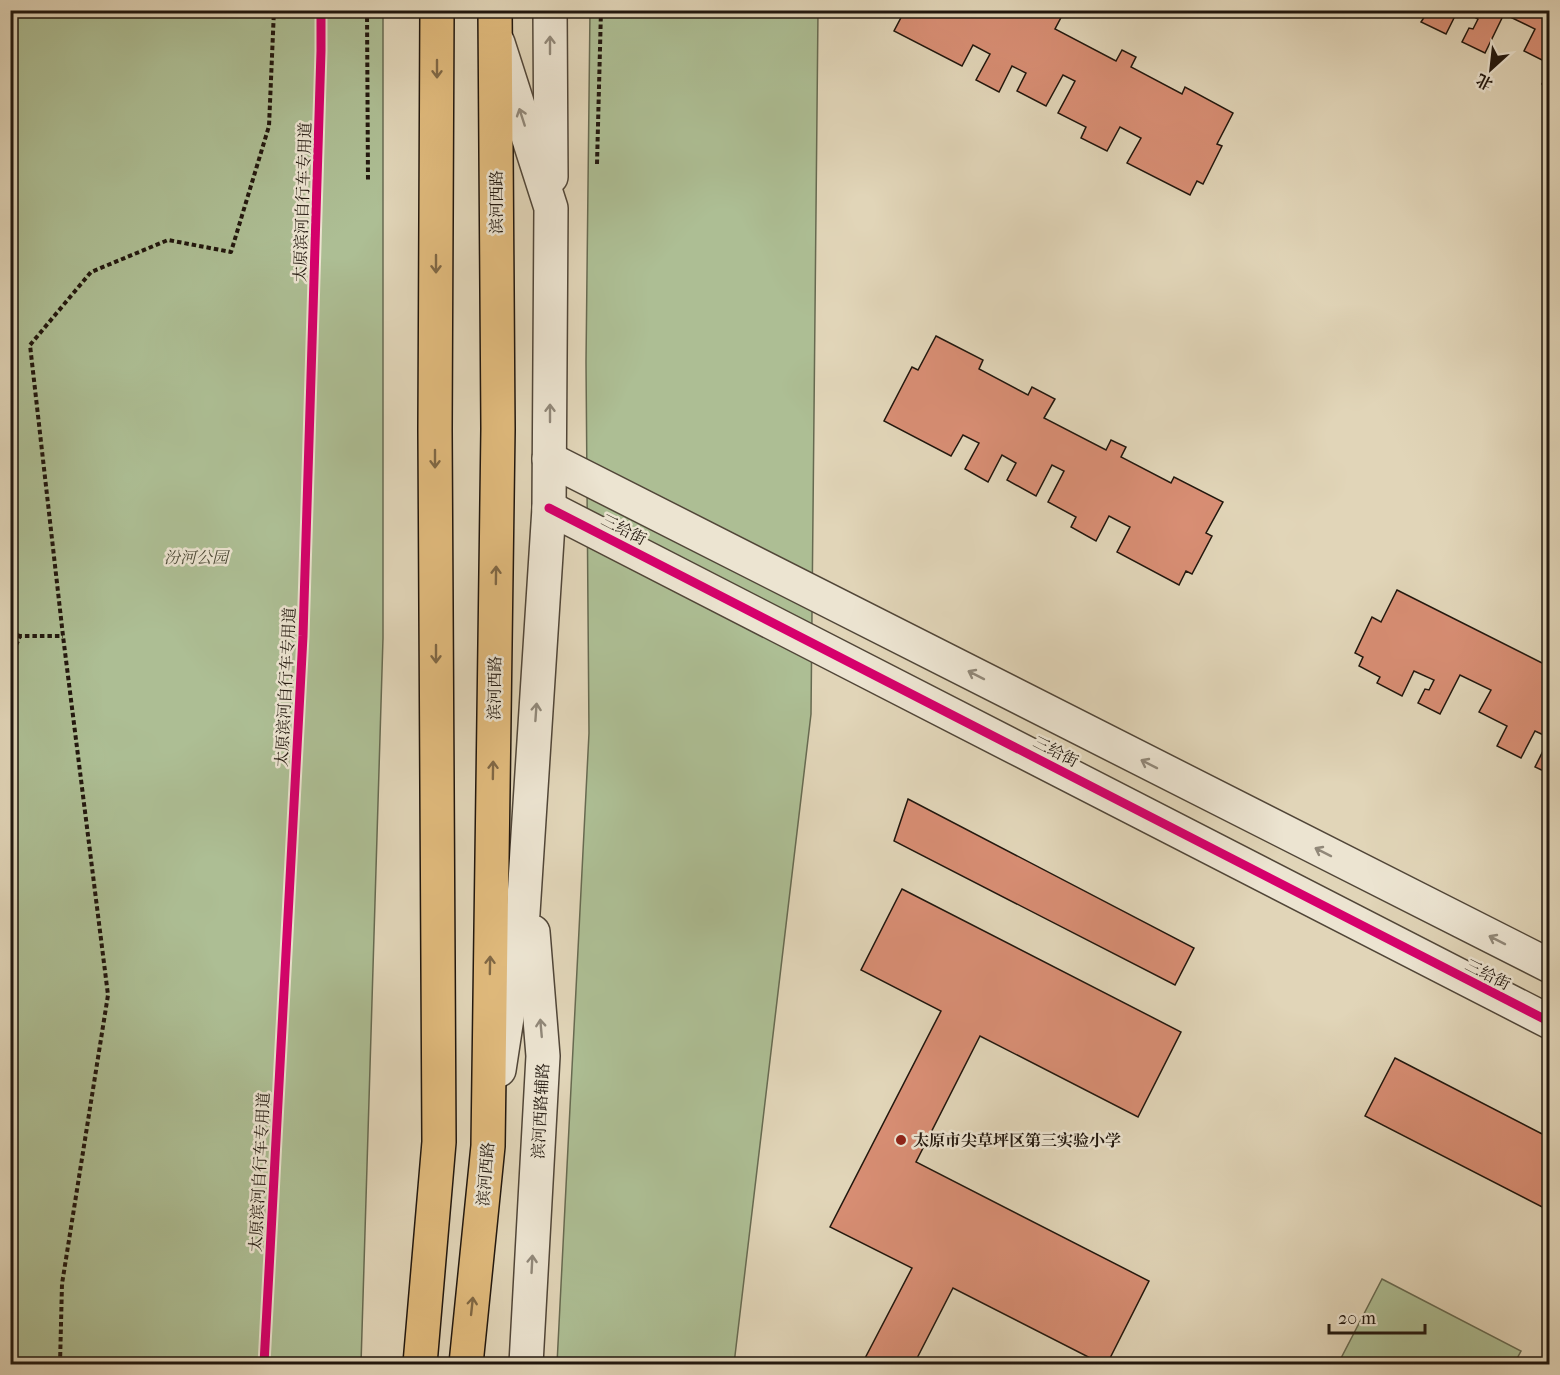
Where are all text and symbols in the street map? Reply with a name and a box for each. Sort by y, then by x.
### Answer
one-way arrow [544,35,556,55]
north arrow [1461,39,1521,99]
one-way arrow [431,58,443,78]
text: 北 [1473,70,1496,94]
one-way arrow [516,108,527,127]
street label: 太原滨河自行车专用道 [290,122,315,282]
street label: 滨河西路 [487,170,506,234]
one-way arrow [430,253,442,273]
one-way arrow [544,403,556,423]
one-way arrow [429,448,441,468]
street label: 三给街 [598,510,649,549]
park label: 汾河公园 [164,548,231,567]
one-way arrow [490,566,502,586]
street label: 太原滨河自行车专用道 [272,607,299,767]
one-way arrow [430,643,442,663]
street label: 滨河西路 [484,656,505,720]
one-way arrow [967,669,985,681]
one-way arrow [531,703,542,723]
street label: 三给街 [1030,732,1081,771]
one-way arrow [1141,757,1159,769]
one-way arrow [487,761,499,781]
one-way arrow [1315,846,1333,857]
one-way arrow [1489,934,1507,945]
street label: 三给街 [1462,955,1513,994]
one-way arrow [485,956,496,976]
one-way arrow [535,1018,546,1038]
street label: 滨河西路辅路 [528,1063,552,1159]
street label: 太原滨河自行车专用道 [246,1092,273,1252]
place label: 太原市尖草坪区第三实验小学 [913,1131,1121,1150]
marker: 太原市尖草坪区第三实验小学 [894,1133,908,1147]
street label: 滨河西路 [473,1141,498,1207]
one-way arrow [526,1255,537,1275]
one-way arrow [467,1297,478,1317]
scale bar [1329,1297,1425,1335]
text: 20 m [1338,1308,1376,1329]

